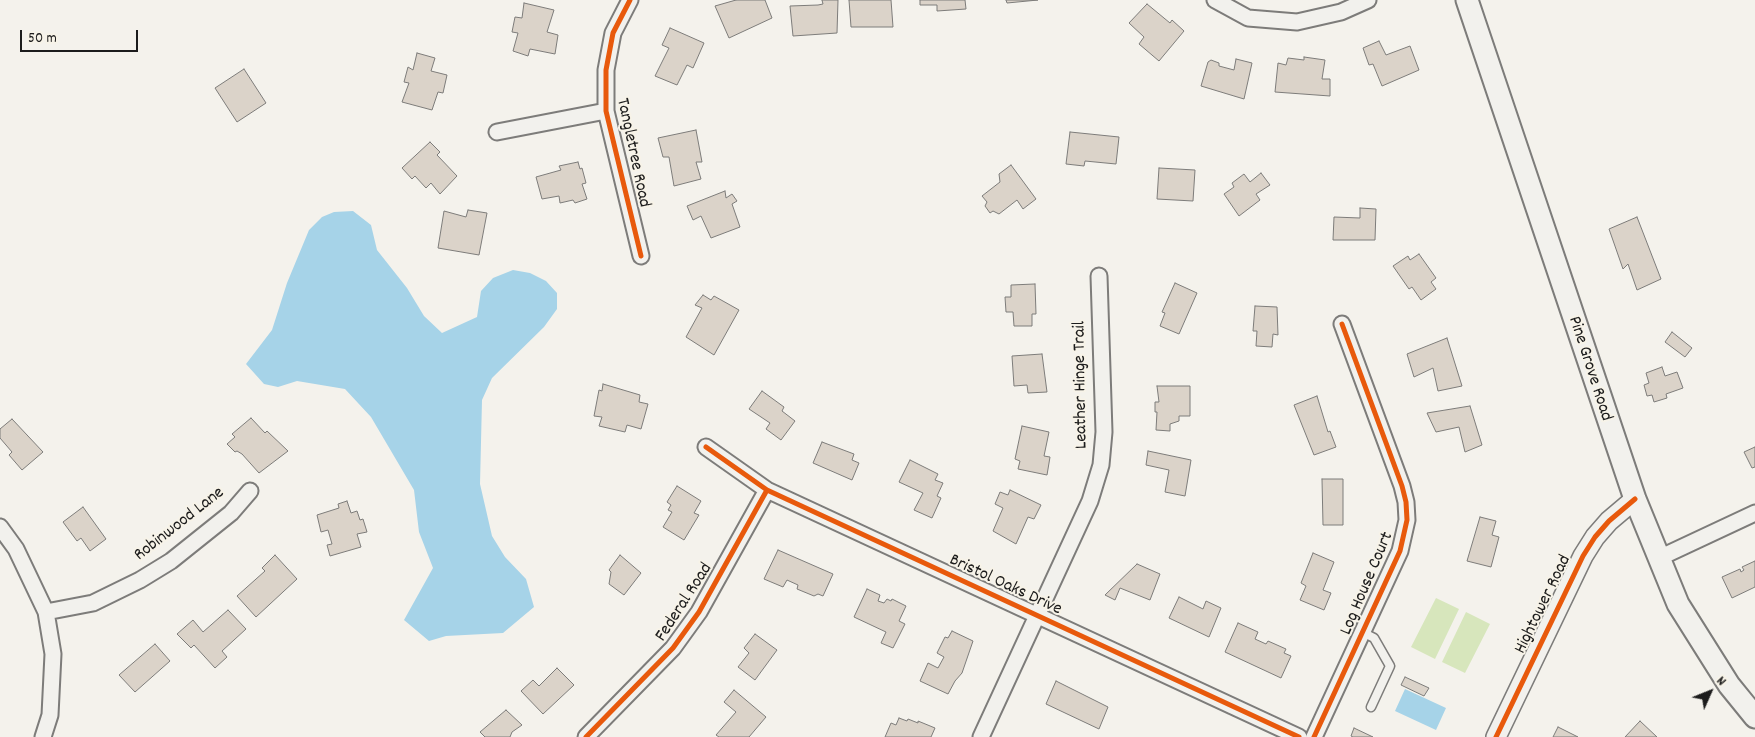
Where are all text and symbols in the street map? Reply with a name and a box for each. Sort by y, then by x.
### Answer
scale bar [22,20,140,52]
text: 50 m [28,28,57,50]
street label: Tangletree Road [610,96,654,210]
street label: Pine Grove Road [1562,314,1616,424]
street label: Leather Hinge Trail [1070,321,1094,449]
street label: Robinwood Lane [131,483,229,567]
street label: Log House Court [1337,529,1399,639]
street label: Bristol Oaks Drive [945,550,1065,622]
street label: Hightower Road [1511,552,1577,658]
street label: Federal Road [652,560,718,646]
north arrow [1685,667,1735,717]
text: N [1711,672,1730,691]

